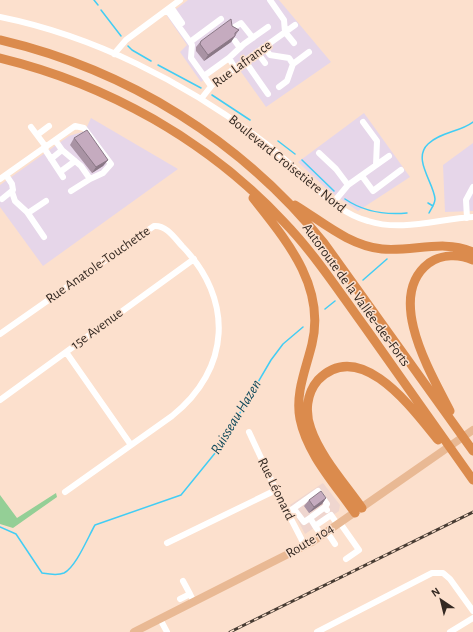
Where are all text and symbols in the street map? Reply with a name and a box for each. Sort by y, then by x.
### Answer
street label: Rue Lafrance [210,38,274,90]
street label: Boulevard Croisetière Nord [226,113,348,215]
street label: Autoroute de la Vallée-des-Forts [300,221,412,369]
street label: Rue Anatole-Touchette [43,224,153,306]
street label: 15e Avenue [69,306,125,352]
water label: Ruisseau Hazen [208,377,264,457]
street label: Rue Léonard [255,456,297,522]
street label: Route 104 [284,521,337,561]
north arrow [421,580,461,620]
text: N [429,586,442,599]

